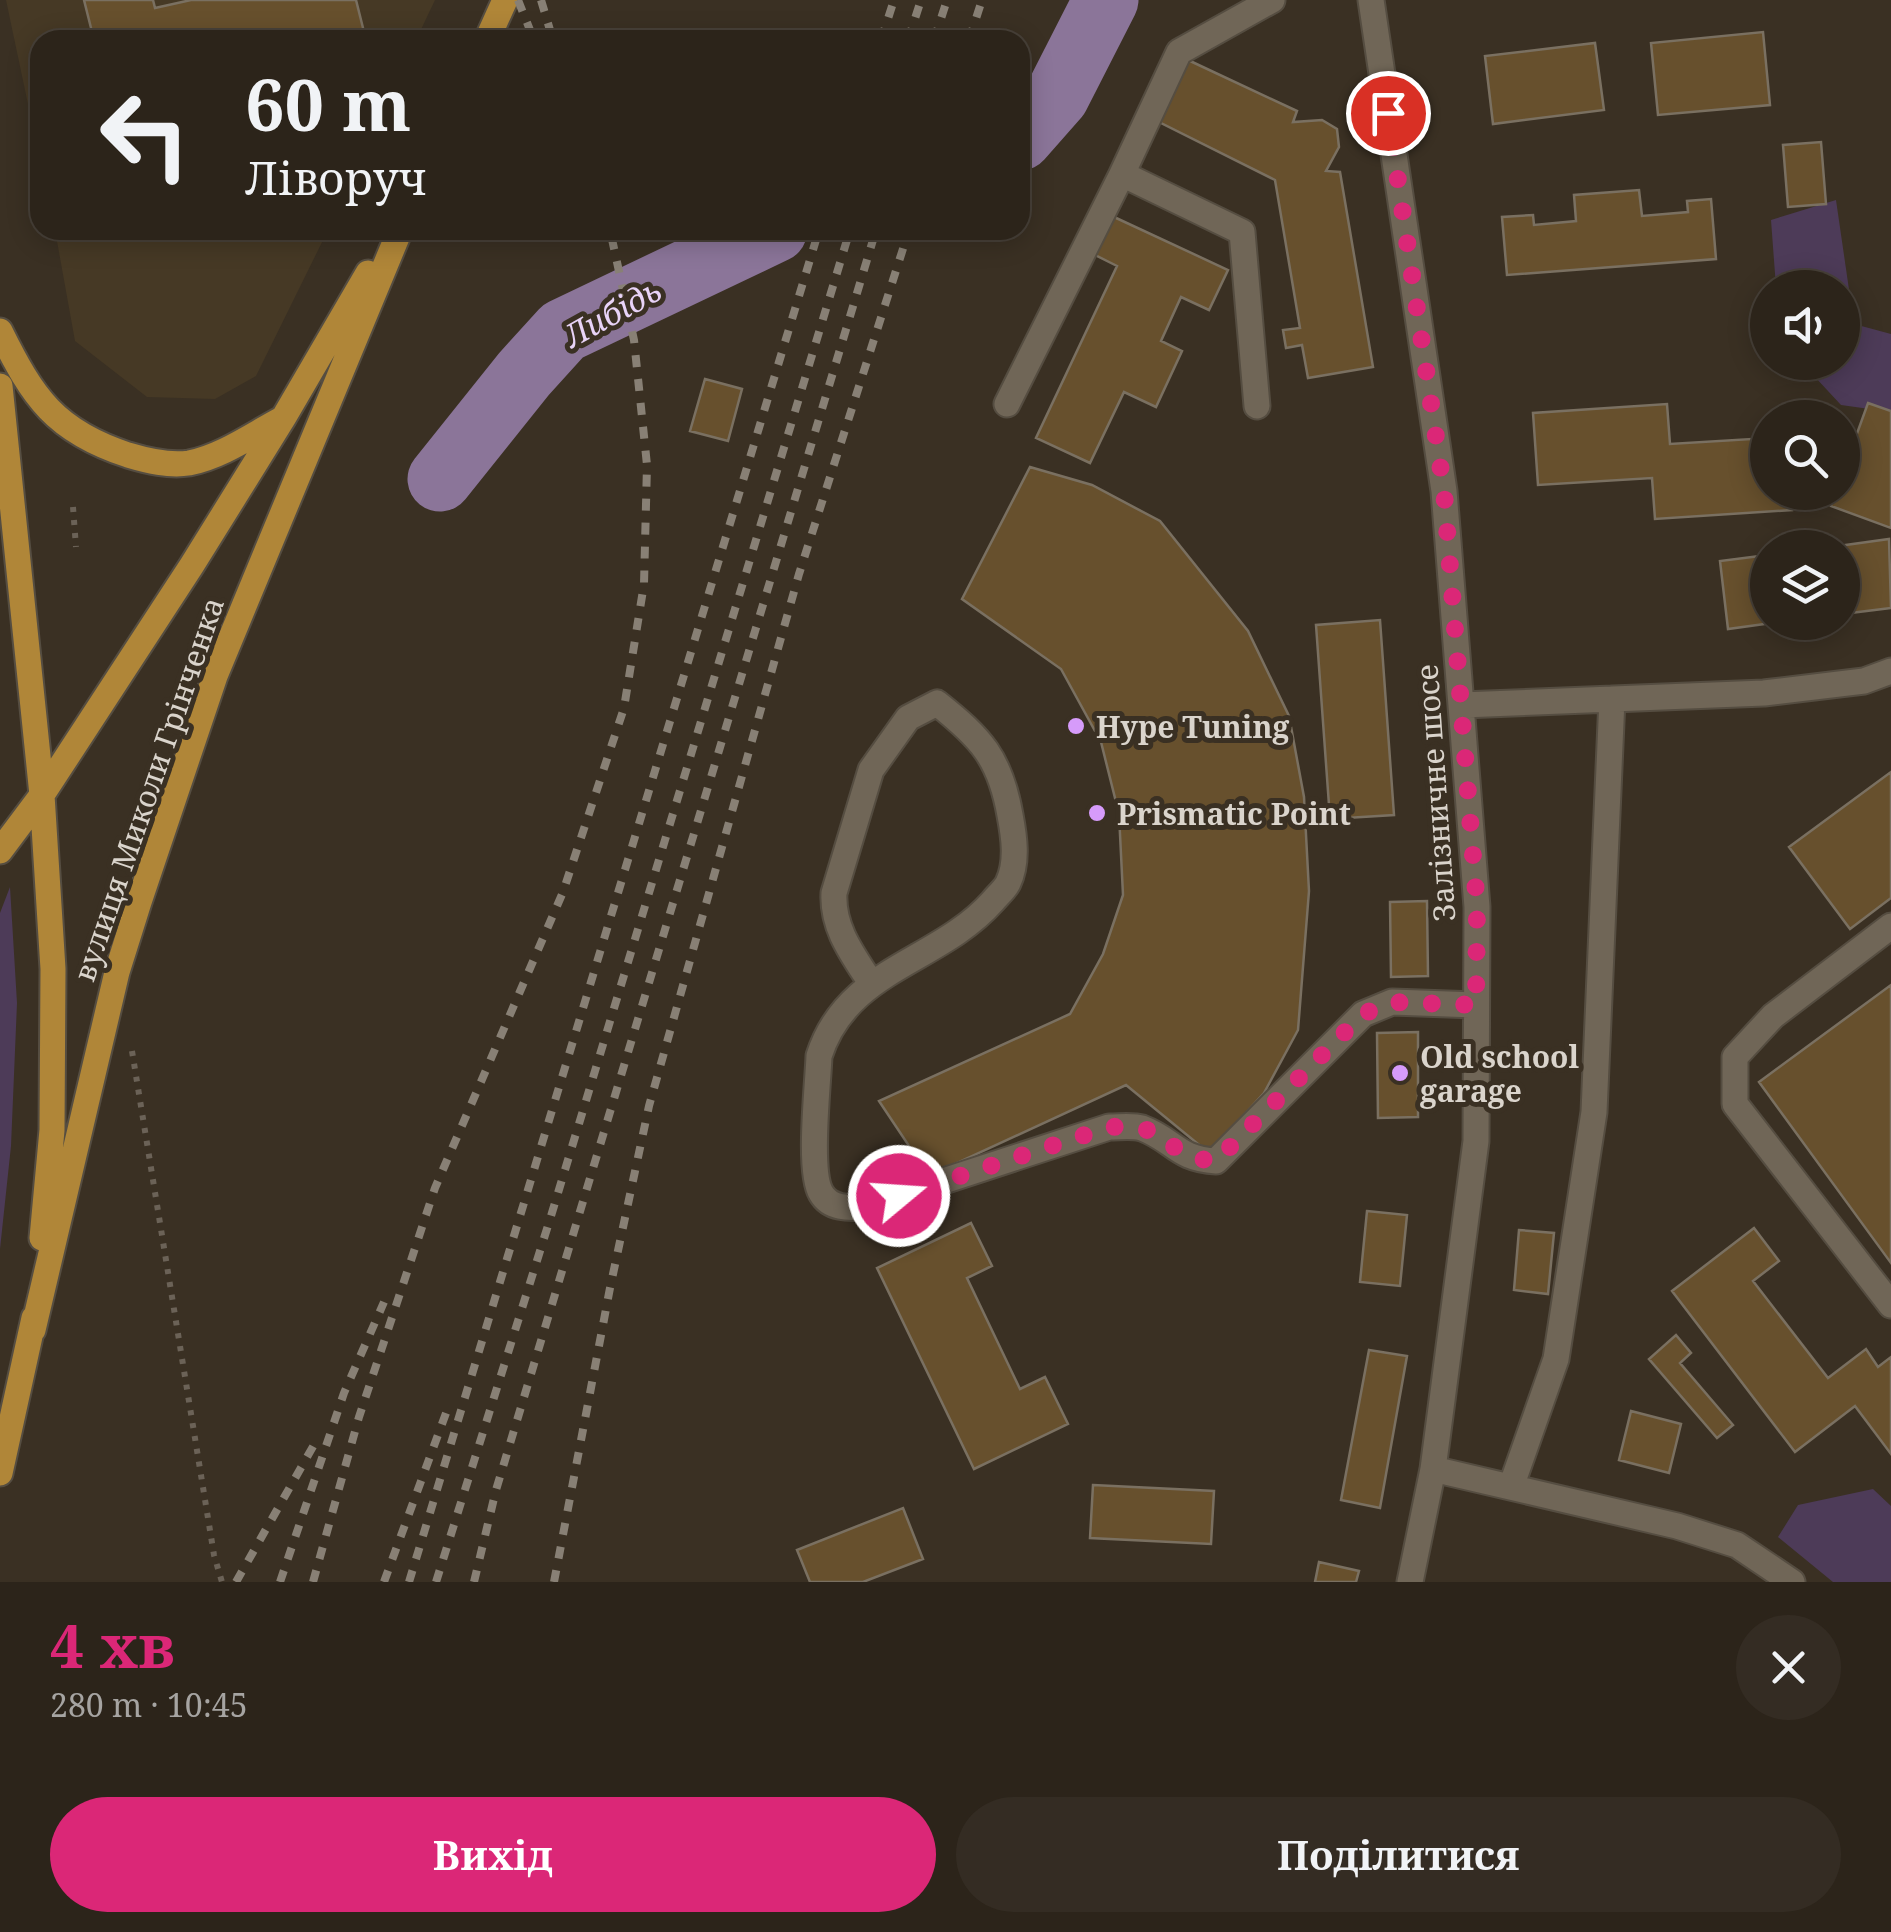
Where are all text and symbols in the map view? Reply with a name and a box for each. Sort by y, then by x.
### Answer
text: 60 m [245,56,411,152]
icon: left [80,70,210,200]
pin [1346,71,1431,156]
icon: arrive [1361,86,1416,141]
text: Ліворуч [245,147,427,208]
water label: Либідь [554,268,669,357]
map controls [1750,270,1860,640]
button: sound [1750,270,1860,380]
button: search [1750,400,1860,510]
button: layers [1750,530,1860,640]
street label: вулиця Миколи Грінченка [63,591,233,987]
street label: Залізничне шосе [1406,663,1464,923]
place label: Hype Tuning [1096,706,1289,747]
marker: Hype Tuning [1065,715,1087,737]
place label: Prismatic Point [1117,793,1351,834]
marker: Prismatic Point [1086,802,1108,824]
place label: Old school garage [1420,1036,1580,1111]
marker: Old school garage [1389,1062,1411,1084]
position arrow [847,1144,951,1248]
text: 4 хв [50,1604,175,1686]
button: close [1736,1615,1841,1720]
text: 280 m · 10:45 [50,1683,248,1726]
button: Вихід [50,1797,936,1912]
button: Поділитися [956,1797,1841,1912]

